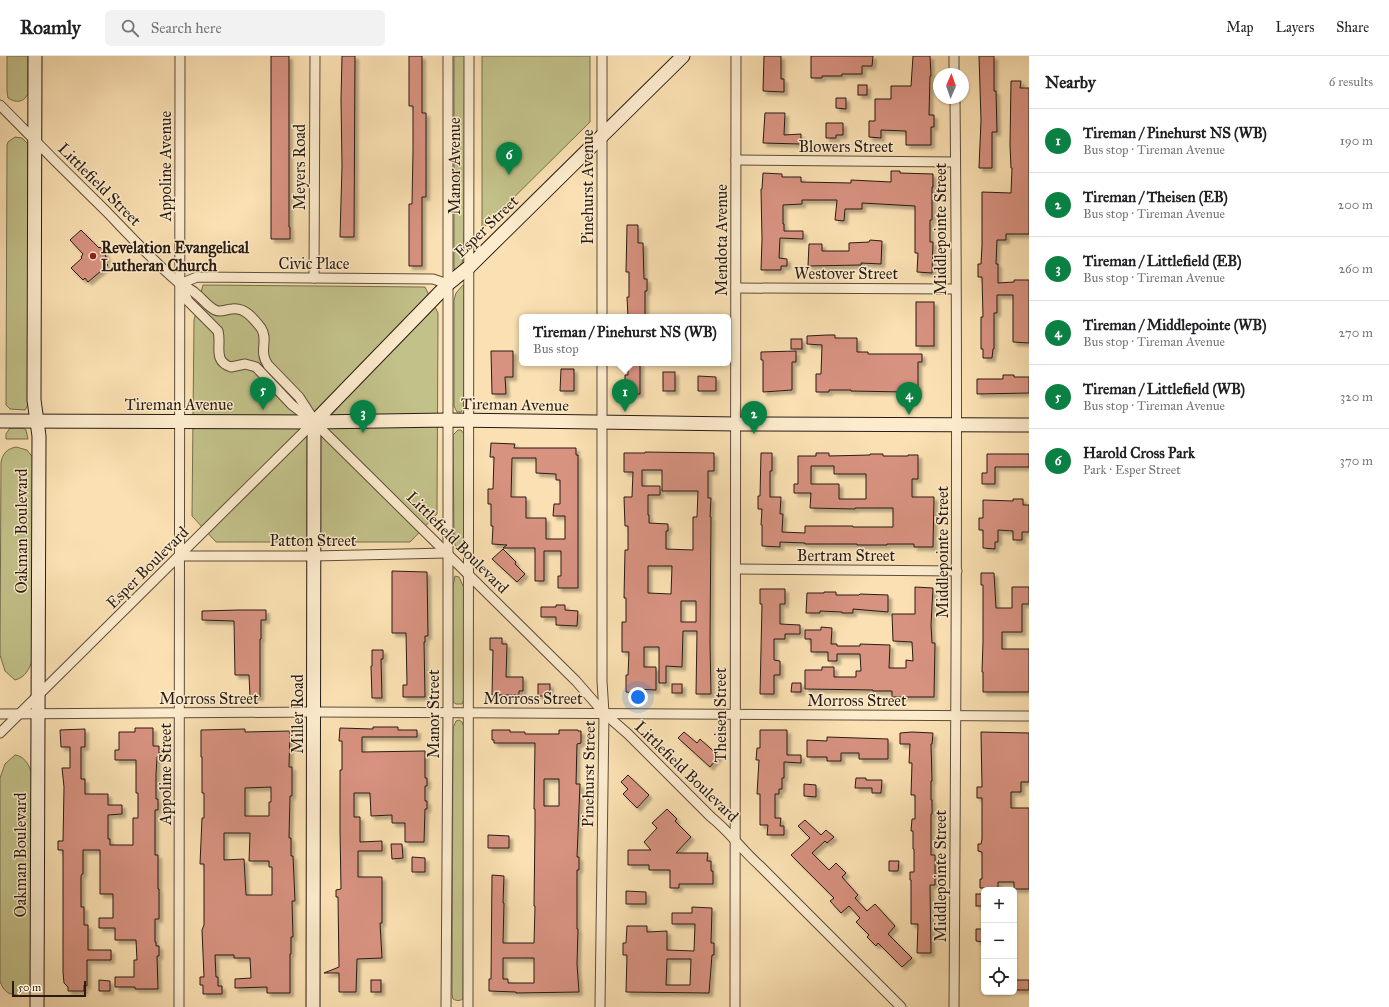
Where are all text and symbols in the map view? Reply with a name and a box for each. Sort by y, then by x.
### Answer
search box [105,10,385,46]
text: Roamly [20,16,81,39]
icon: search [119,17,141,39]
text: Search here [151,19,222,37]
text: Map [1226,19,1254,36]
text: Layers [1276,19,1314,36]
text: Share [1336,19,1369,36]
north arrow [933,68,969,104]
text: Nearby [1045,72,1096,93]
text: 6 results [1329,74,1373,90]
street label: Appoline Avenue [156,110,175,222]
street label: Manor Avenue [445,117,464,215]
street label: Meyers Road [290,124,309,210]
text: Tireman / Pinehurst NS (WB) [1083,124,1267,142]
street label: Pinehurst Avenue [578,129,597,245]
text: 1 [1055,133,1061,149]
text: 190 m [1340,133,1373,149]
street label: Blowers Street [799,137,894,156]
street label: Littlefield Street [54,139,145,230]
pin: 6 [496,142,522,175]
text: Bus stop · Tireman Avenue [1083,142,1225,158]
street label: Middlepointe Street [931,162,950,295]
street label: Mendota Avenue [712,184,731,296]
text: Tireman / Theisen (EB) [1083,188,1228,206]
street label: Esper Street [451,191,522,261]
text: 2 [1055,197,1061,213]
text: 200 m [1338,197,1373,213]
text: Bus stop · Tireman Avenue [1083,206,1225,222]
place label: Revelation Evangelical Lutheran Church [101,238,250,275]
marker: Revelation Evangelical Lutheran Church [88,251,98,261]
text: Tireman / Littlefield (EB) [1083,252,1242,270]
street label: Civic Place [278,254,350,273]
text: 3 [1055,261,1061,277]
text: 260 m [1339,261,1373,277]
street label: Westover Street [794,264,898,283]
text: Bus stop · Tireman Avenue [1083,270,1225,286]
popup [519,314,731,366]
text: Tireman / Middlepointe (WB) [1083,316,1266,334]
text: Tireman / Pinehurst NS (WB) [533,323,717,341]
text: 4 [1054,325,1062,341]
text: 270 m [1339,325,1373,341]
text: Bus stop · Tireman Avenue [1083,334,1225,350]
text: Bus stop [533,341,579,357]
pin: 5 [250,377,276,410]
pin: 1 [612,379,638,412]
text: Tireman / Littlefield (WB) [1083,380,1245,398]
pin: 4 [896,382,922,415]
text: 5 [1055,389,1061,405]
text: 320 m [1340,389,1373,405]
street label: Tireman Avenue [461,394,570,415]
street label: Tireman Avenue [125,395,233,414]
text: Bus stop · Tireman Avenue [1083,398,1225,414]
pin: 3 [350,400,376,433]
pin: 2 [741,401,767,434]
text: Harold Cross Park [1083,444,1195,462]
text: 6 [1055,453,1061,469]
text: 370 m [1340,453,1373,469]
text: Park · Esper Street [1083,462,1181,478]
street label: Oakman Boulevard [12,468,31,594]
street label: Middlepointe Street [933,485,952,618]
street label: Littlefield Boulevard [403,487,513,597]
street label: Esper Boulevard [102,522,192,612]
street label: Patton Street [270,531,357,550]
street label: Bertram Street [797,546,895,565]
street label: Theisen Street [711,667,730,763]
street label: Manor Street [424,669,443,759]
street label: Miller Road [288,674,307,754]
your location [628,687,648,707]
street label: Morross Street [159,689,259,708]
street label: Morross Street [483,689,583,708]
street label: Morross Street [807,691,907,710]
street label: Littlefield Boulevard [631,717,742,826]
street label: Pinehurst Street [578,720,599,828]
street label: Appoline Street [156,723,175,826]
street label: Oakman Boulevard [11,792,30,918]
street label: Middlepointe Street [931,809,950,942]
map controls [981,887,1017,995]
button: + [981,887,1017,923]
button: − [981,923,1017,959]
button: locate [981,959,1017,995]
scale bar [12,979,86,998]
text: 50 m [18,981,41,994]

